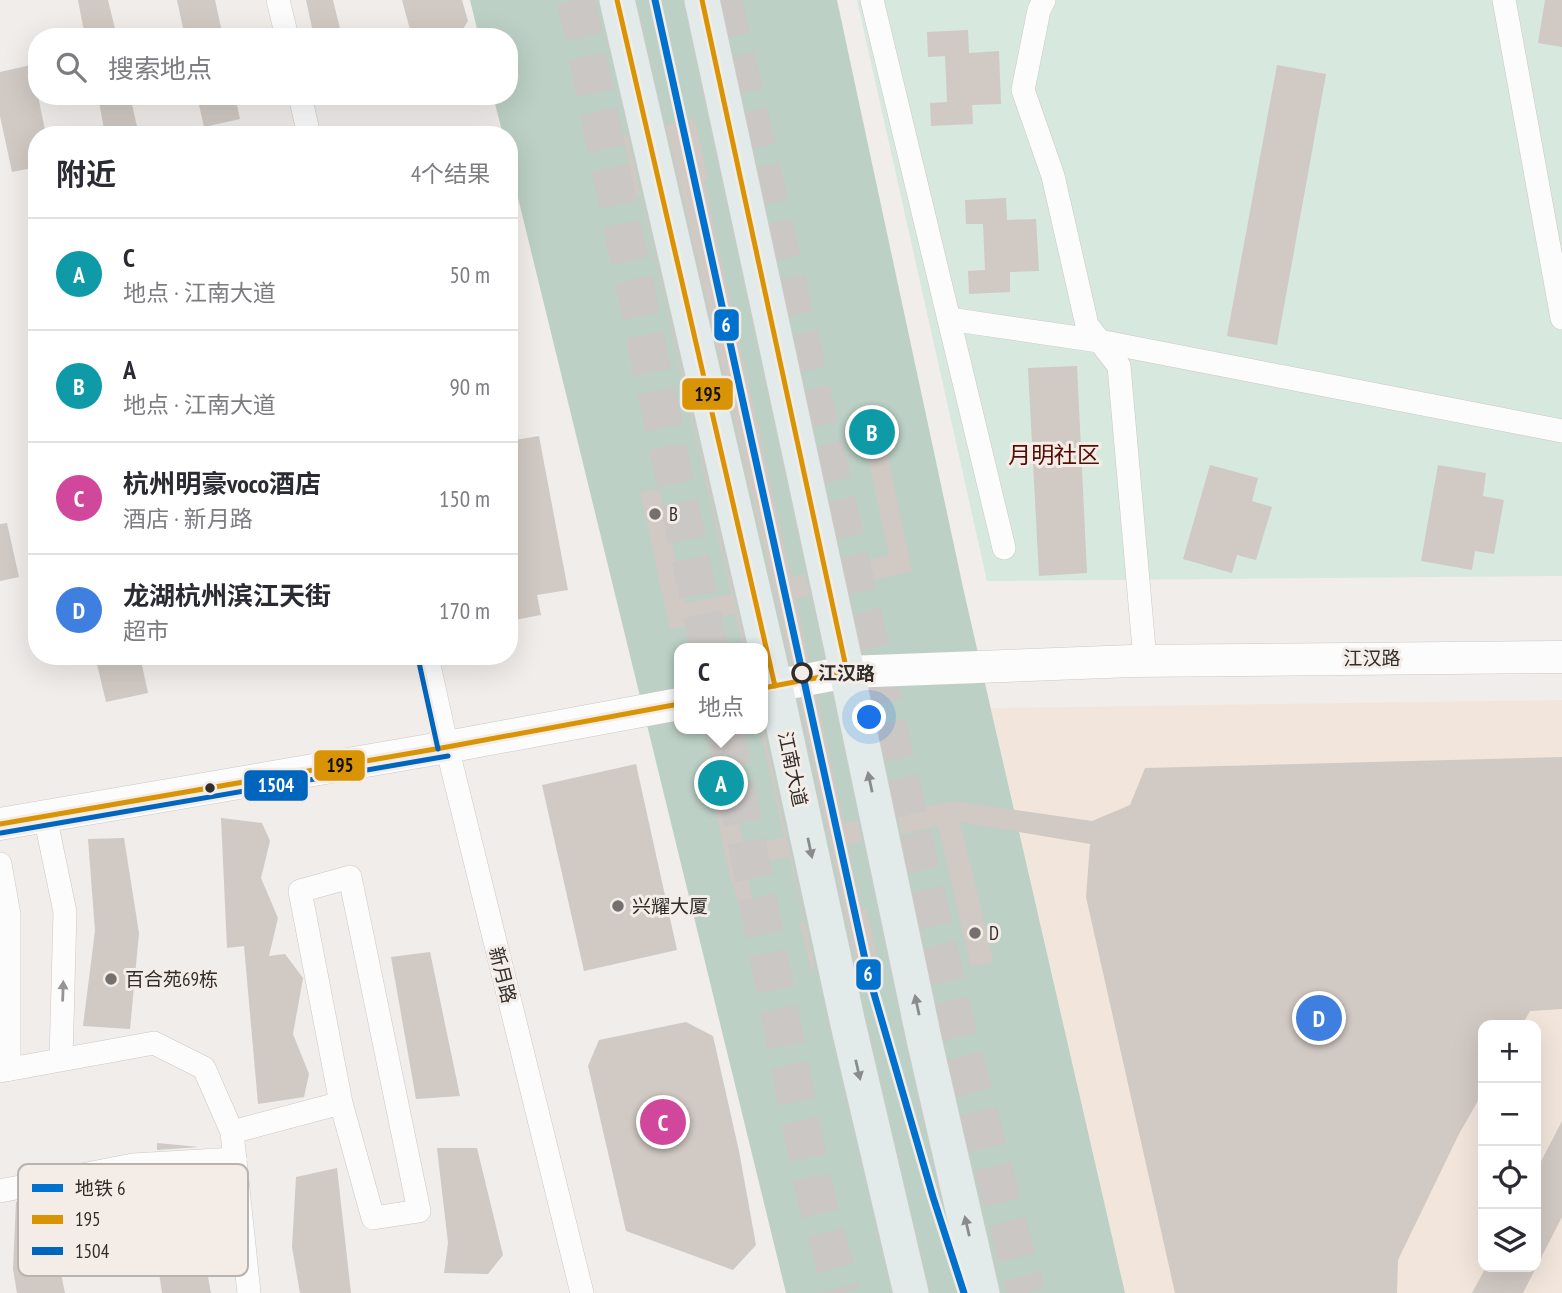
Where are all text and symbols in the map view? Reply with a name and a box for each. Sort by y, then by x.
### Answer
search box [28,28,518,105]
icon: search [52,48,90,86]
text: 搜索地点 [108,52,212,85]
text: 附近 [56,154,116,193]
text: 4个结果 [411,159,490,188]
text: C [123,241,135,274]
text: A [73,260,85,289]
text: 50 m [449,260,490,289]
text: 地点 · 江南大道 [123,278,276,307]
line badge: 6 [713,308,740,342]
text: 6 [721,313,731,337]
text: A [123,353,136,386]
text: B [73,372,85,401]
text: 90 m [449,372,490,401]
line badge: 195 [681,377,734,411]
text: 195 [694,382,722,406]
text: 地点 · 江南大道 [123,390,276,419]
pin: B [849,406,895,458]
district label: 月明社区 [1008,440,1100,469]
text: 杭州明豪voco酒店 [123,467,321,500]
text: C [74,484,84,513]
text: 150 m [439,484,490,513]
place label: B [669,502,678,526]
text: 酒店 · 新月路 [123,504,253,533]
marker: B [647,506,663,522]
text: 龙湖杭州滨江天街 [123,579,331,612]
text: D [73,596,85,625]
text: 170 m [439,596,490,625]
text: 超市 [123,616,169,645]
popup [674,643,768,734]
street label: 江汉路 [1343,646,1401,670]
text: C [698,655,710,688]
place label: 江汉路 [818,661,875,685]
marker: 江汉路 [792,663,812,683]
text: 地点 [698,692,744,721]
your location [852,700,886,734]
street label: 江南大道 [773,729,813,809]
line badge: 195 [313,749,366,782]
text: 195 [326,753,354,777]
pin: A [698,757,744,809]
line badge: 1504 [243,769,309,802]
one-way arrow [865,771,876,793]
text: 1504 [258,773,294,797]
unlabelled marker [203,781,217,795]
one-way arrow [804,837,815,859]
place label: 兴耀大厦 [632,894,708,918]
marker: 兴耀大厦 [610,898,626,914]
place label: D [989,921,999,945]
marker: D [967,925,983,941]
street label: 新月路 [484,944,522,1006]
line badge: 6 [855,958,882,991]
text: 6 [863,962,873,986]
place label: 百合苑69栋 [125,967,218,991]
marker: 百合苑69栋 [103,971,119,987]
one-way arrow [57,980,69,1002]
pin: D [1296,992,1342,1044]
one-way arrow [911,994,922,1016]
map controls [1478,1020,1541,1272]
button: + [1478,1020,1541,1083]
one-way arrow [853,1060,864,1082]
button: − [1478,1083,1541,1146]
pin: C [640,1096,686,1148]
button: locate [1478,1146,1541,1209]
legend [18,1164,248,1276]
text: 地铁 6 [75,1176,126,1200]
text: 195 [75,1207,101,1231]
button: layers [1478,1209,1541,1272]
one-way arrow [961,1215,972,1237]
text: 1504 [75,1239,110,1263]

